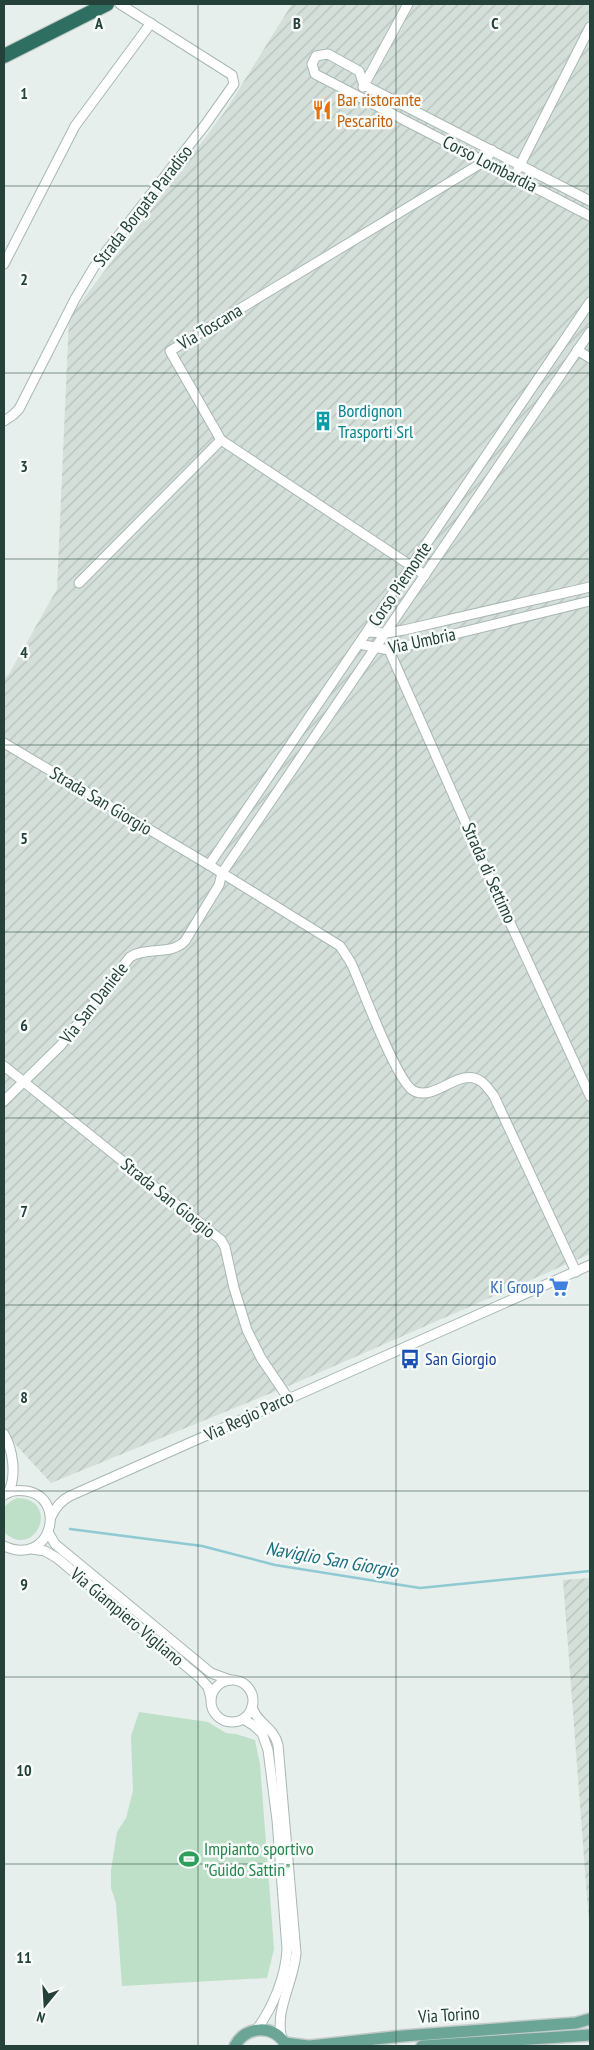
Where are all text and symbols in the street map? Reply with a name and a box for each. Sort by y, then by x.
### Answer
text: A [94,13,104,33]
text: B [293,13,301,33]
text: C [491,13,499,33]
text: 1 [20,83,28,103]
place label: Bar ristorante Pescarito [337,88,421,132]
restaurant icon: Bar ristorante Pescarito [311,99,333,121]
street label: Corso Lombardia [439,130,541,197]
street label: Strada Borgata Paradiso [88,140,197,271]
text: 2 [20,269,28,289]
street label: Via Toscana [172,298,246,355]
place label: Bordignon Trasporti Srl [338,399,414,443]
building icon: Bordignon Trasporti Srl [312,410,334,432]
text: 3 [20,456,28,476]
street label: Corso Piemonte [363,537,436,630]
street label: Via Umbria [385,622,458,659]
text: 4 [20,642,28,662]
street label: Strada San Giorgio [46,761,157,840]
street label: Strada di Settimo [457,819,522,927]
text: 5 [20,828,28,848]
street label: Via San Daniele [54,957,133,1049]
text: 6 [20,1015,28,1035]
street label: Strada San Giorgio [116,1152,220,1243]
text: 7 [20,1201,28,1221]
place label: Ki Group [490,1275,544,1298]
supermarket icon: Ki Group [548,1276,570,1298]
place label: San Giorgio [425,1347,497,1370]
bus stop icon: San Giorgio [399,1348,421,1370]
street label: Via Regio Parco [200,1385,297,1447]
text: 8 [20,1387,28,1407]
water label: Naviglio San Giorgio [264,1536,402,1583]
street label: Via Giampiero Vigliano [65,1562,189,1671]
text: 9 [20,1574,28,1594]
text: 10 [16,1760,32,1780]
place label: Impianto sportivo "Guido Sattin" [204,1837,314,1881]
sports icon: Impianto sportivo "Guido Sattin" [178,1848,200,1870]
text: 11 [16,1947,32,1967]
north arrow [20,1980,70,2030]
street label: Via Torino [417,2001,481,2028]
text: N [35,2008,47,2027]

